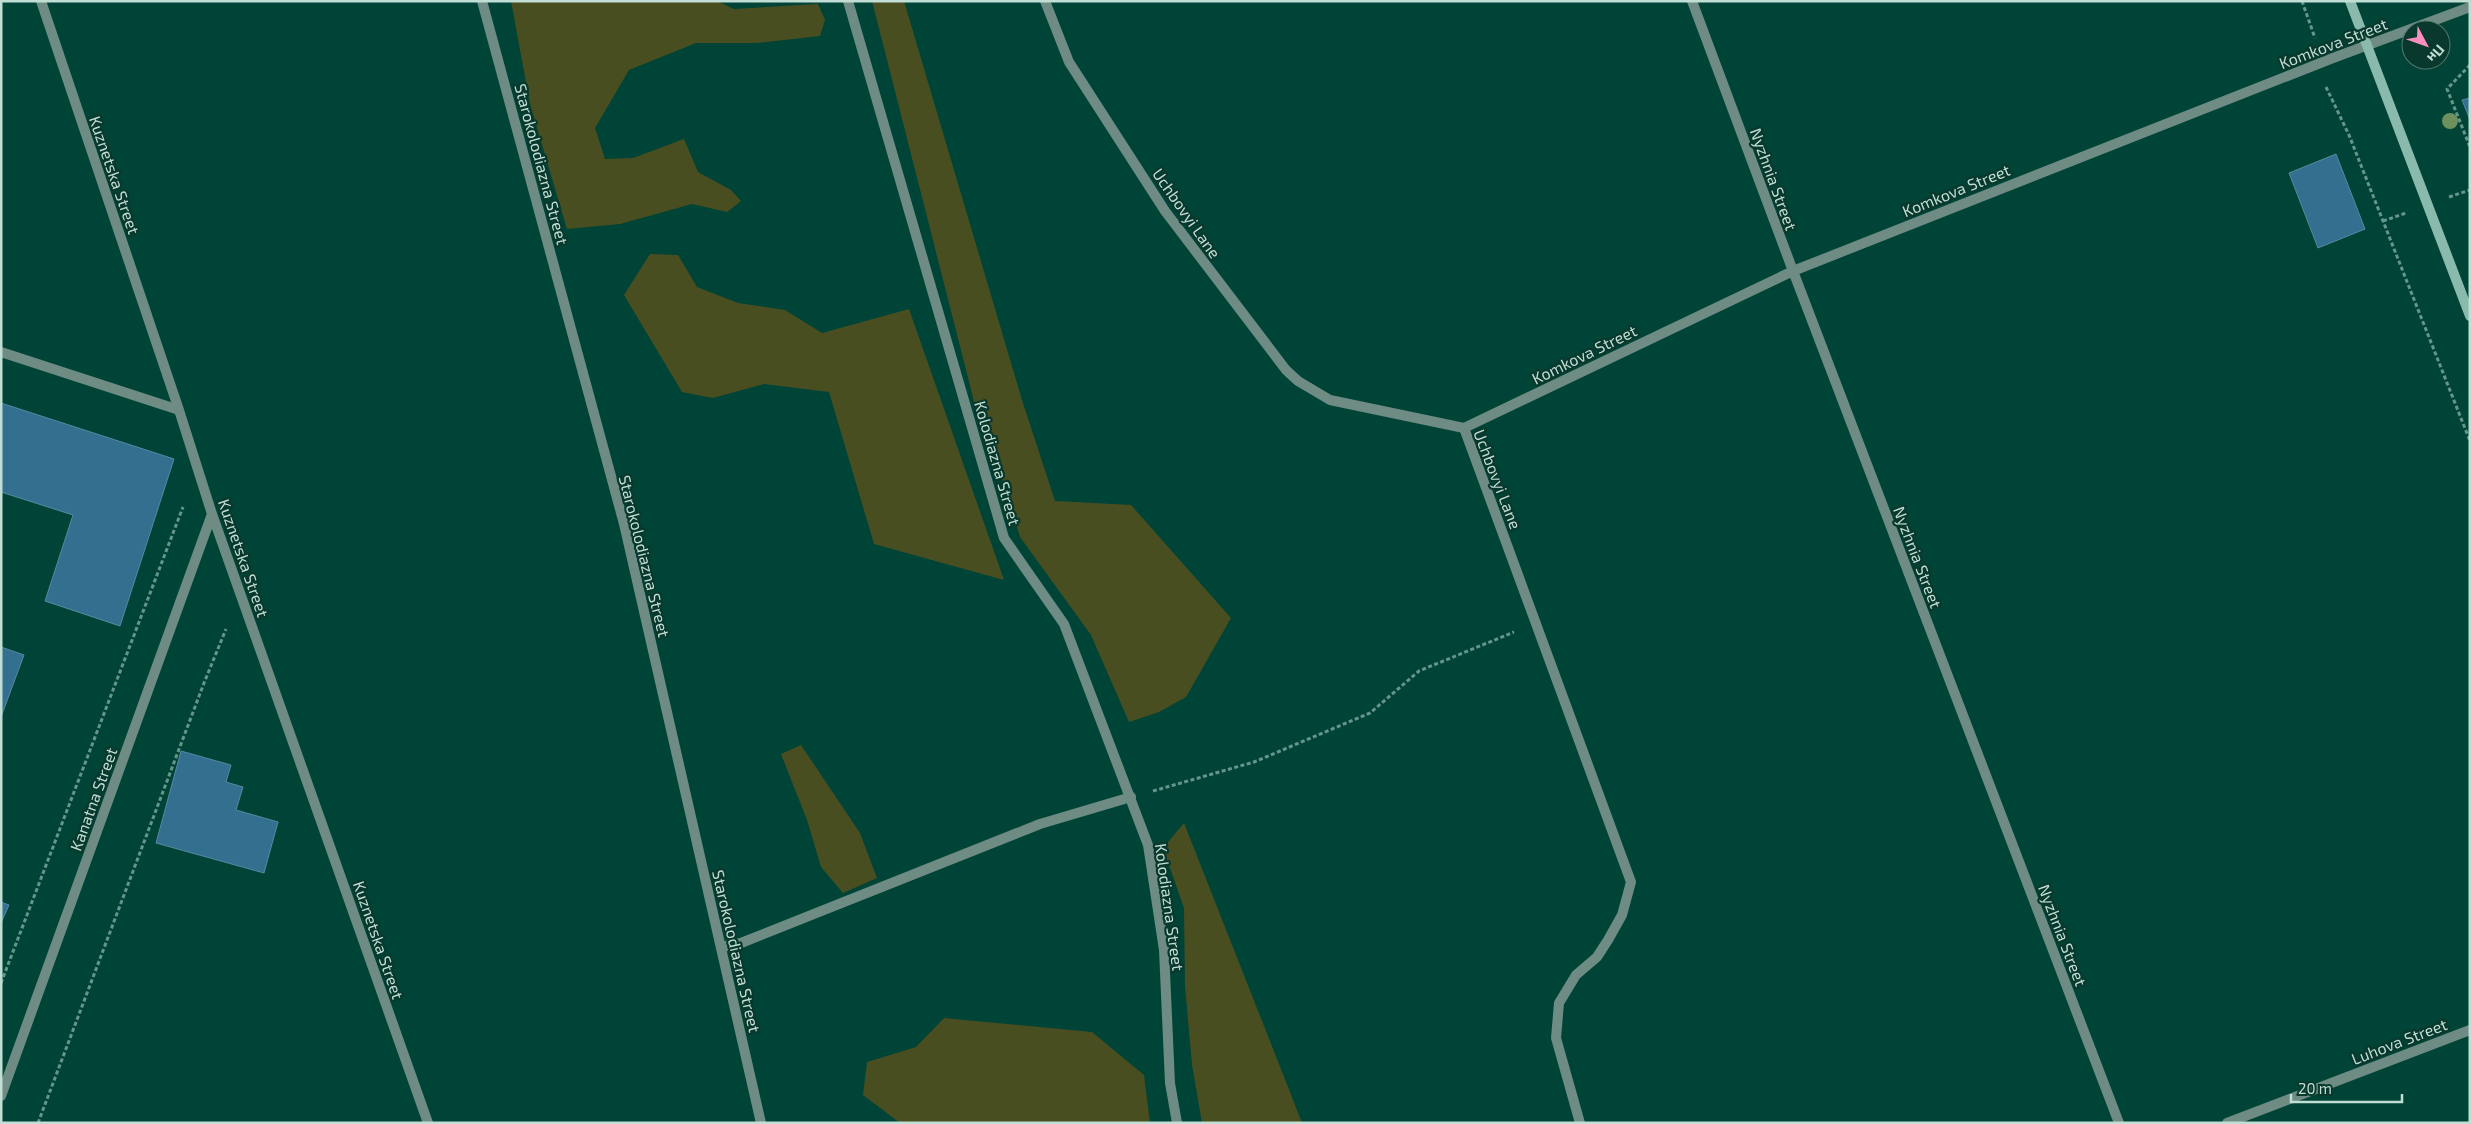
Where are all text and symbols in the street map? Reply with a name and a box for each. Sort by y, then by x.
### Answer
street label: Komkova Street [2276,14,2390,72]
north arrow [2401,20,2451,70]
text: Пн [2424,41,2449,66]
street label: Starokolodiazna Street [511,81,573,247]
street label: Kuznetska Street [86,113,144,237]
street label: Nyzhnia Street [1747,125,1801,233]
street label: Komkova Street [1899,160,2013,220]
street label: Uchbovyi Lane [1149,164,1225,262]
street label: Komkova Street [1528,320,1640,388]
street label: Kolodiazna Street [971,399,1025,527]
street label: Uchbovyi Lane [1470,426,1526,532]
street label: Starokolodiazna Street [616,473,674,639]
street label: Kuznetska Street [215,496,273,620]
street label: Nyzhnia Street [1890,504,1946,610]
street label: Kanatna Street [66,745,120,853]
street label: Kolodiazna Street [1152,842,1188,972]
street label: Starokolodiazna Street [709,868,765,1034]
street label: Kuznetska Street [350,878,408,1002]
street label: Nyzhnia Street [2035,882,2091,988]
street label: Luhova Street [2349,1014,2449,1068]
scale bar [2291,1072,2402,1104]
text: 20 m [2298,1079,2332,1097]

